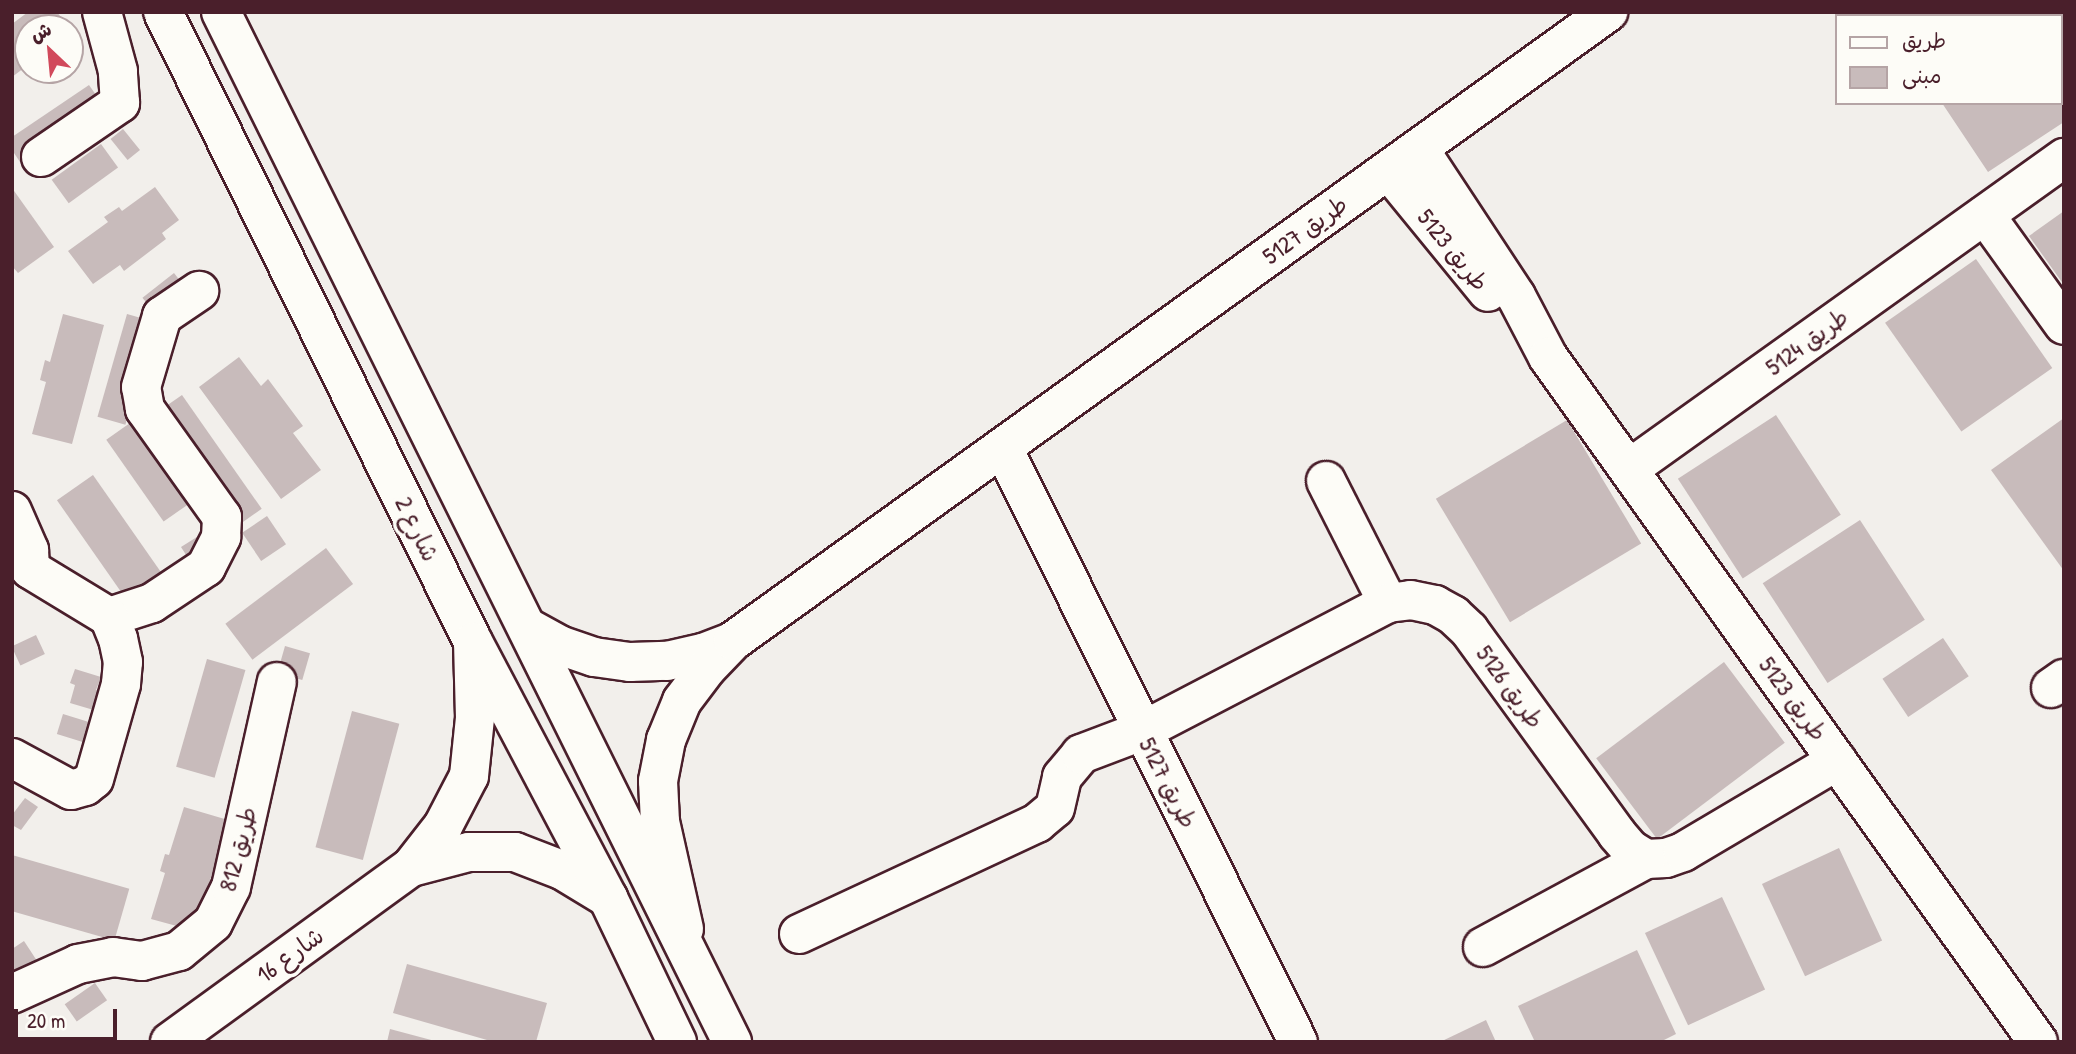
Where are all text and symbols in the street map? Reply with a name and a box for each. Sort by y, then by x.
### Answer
north arrow [14,14,84,84]
legend [1834,14,2062,105]
text: ش [26,16,56,48]
text: طريق [1902,26,1946,55]
text: مبنى [1902,61,1941,90]
street label: طريق 5127 [1257,190,1353,270]
street label: طريق 5123 [1411,203,1495,297]
street label: طريق 5124 [1760,302,1854,382]
street label: شارع 2 [389,492,445,566]
street label: طريق 5126 [1470,640,1550,734]
street label: طريق 5123 [1753,651,1833,747]
street label: طريق 5127 [1133,733,1203,833]
street label: طريق 812 [213,804,263,894]
street label: شارع 16 [251,921,329,989]
scale bar [18,995,121,1038]
text: 20 m [27,1006,65,1035]

